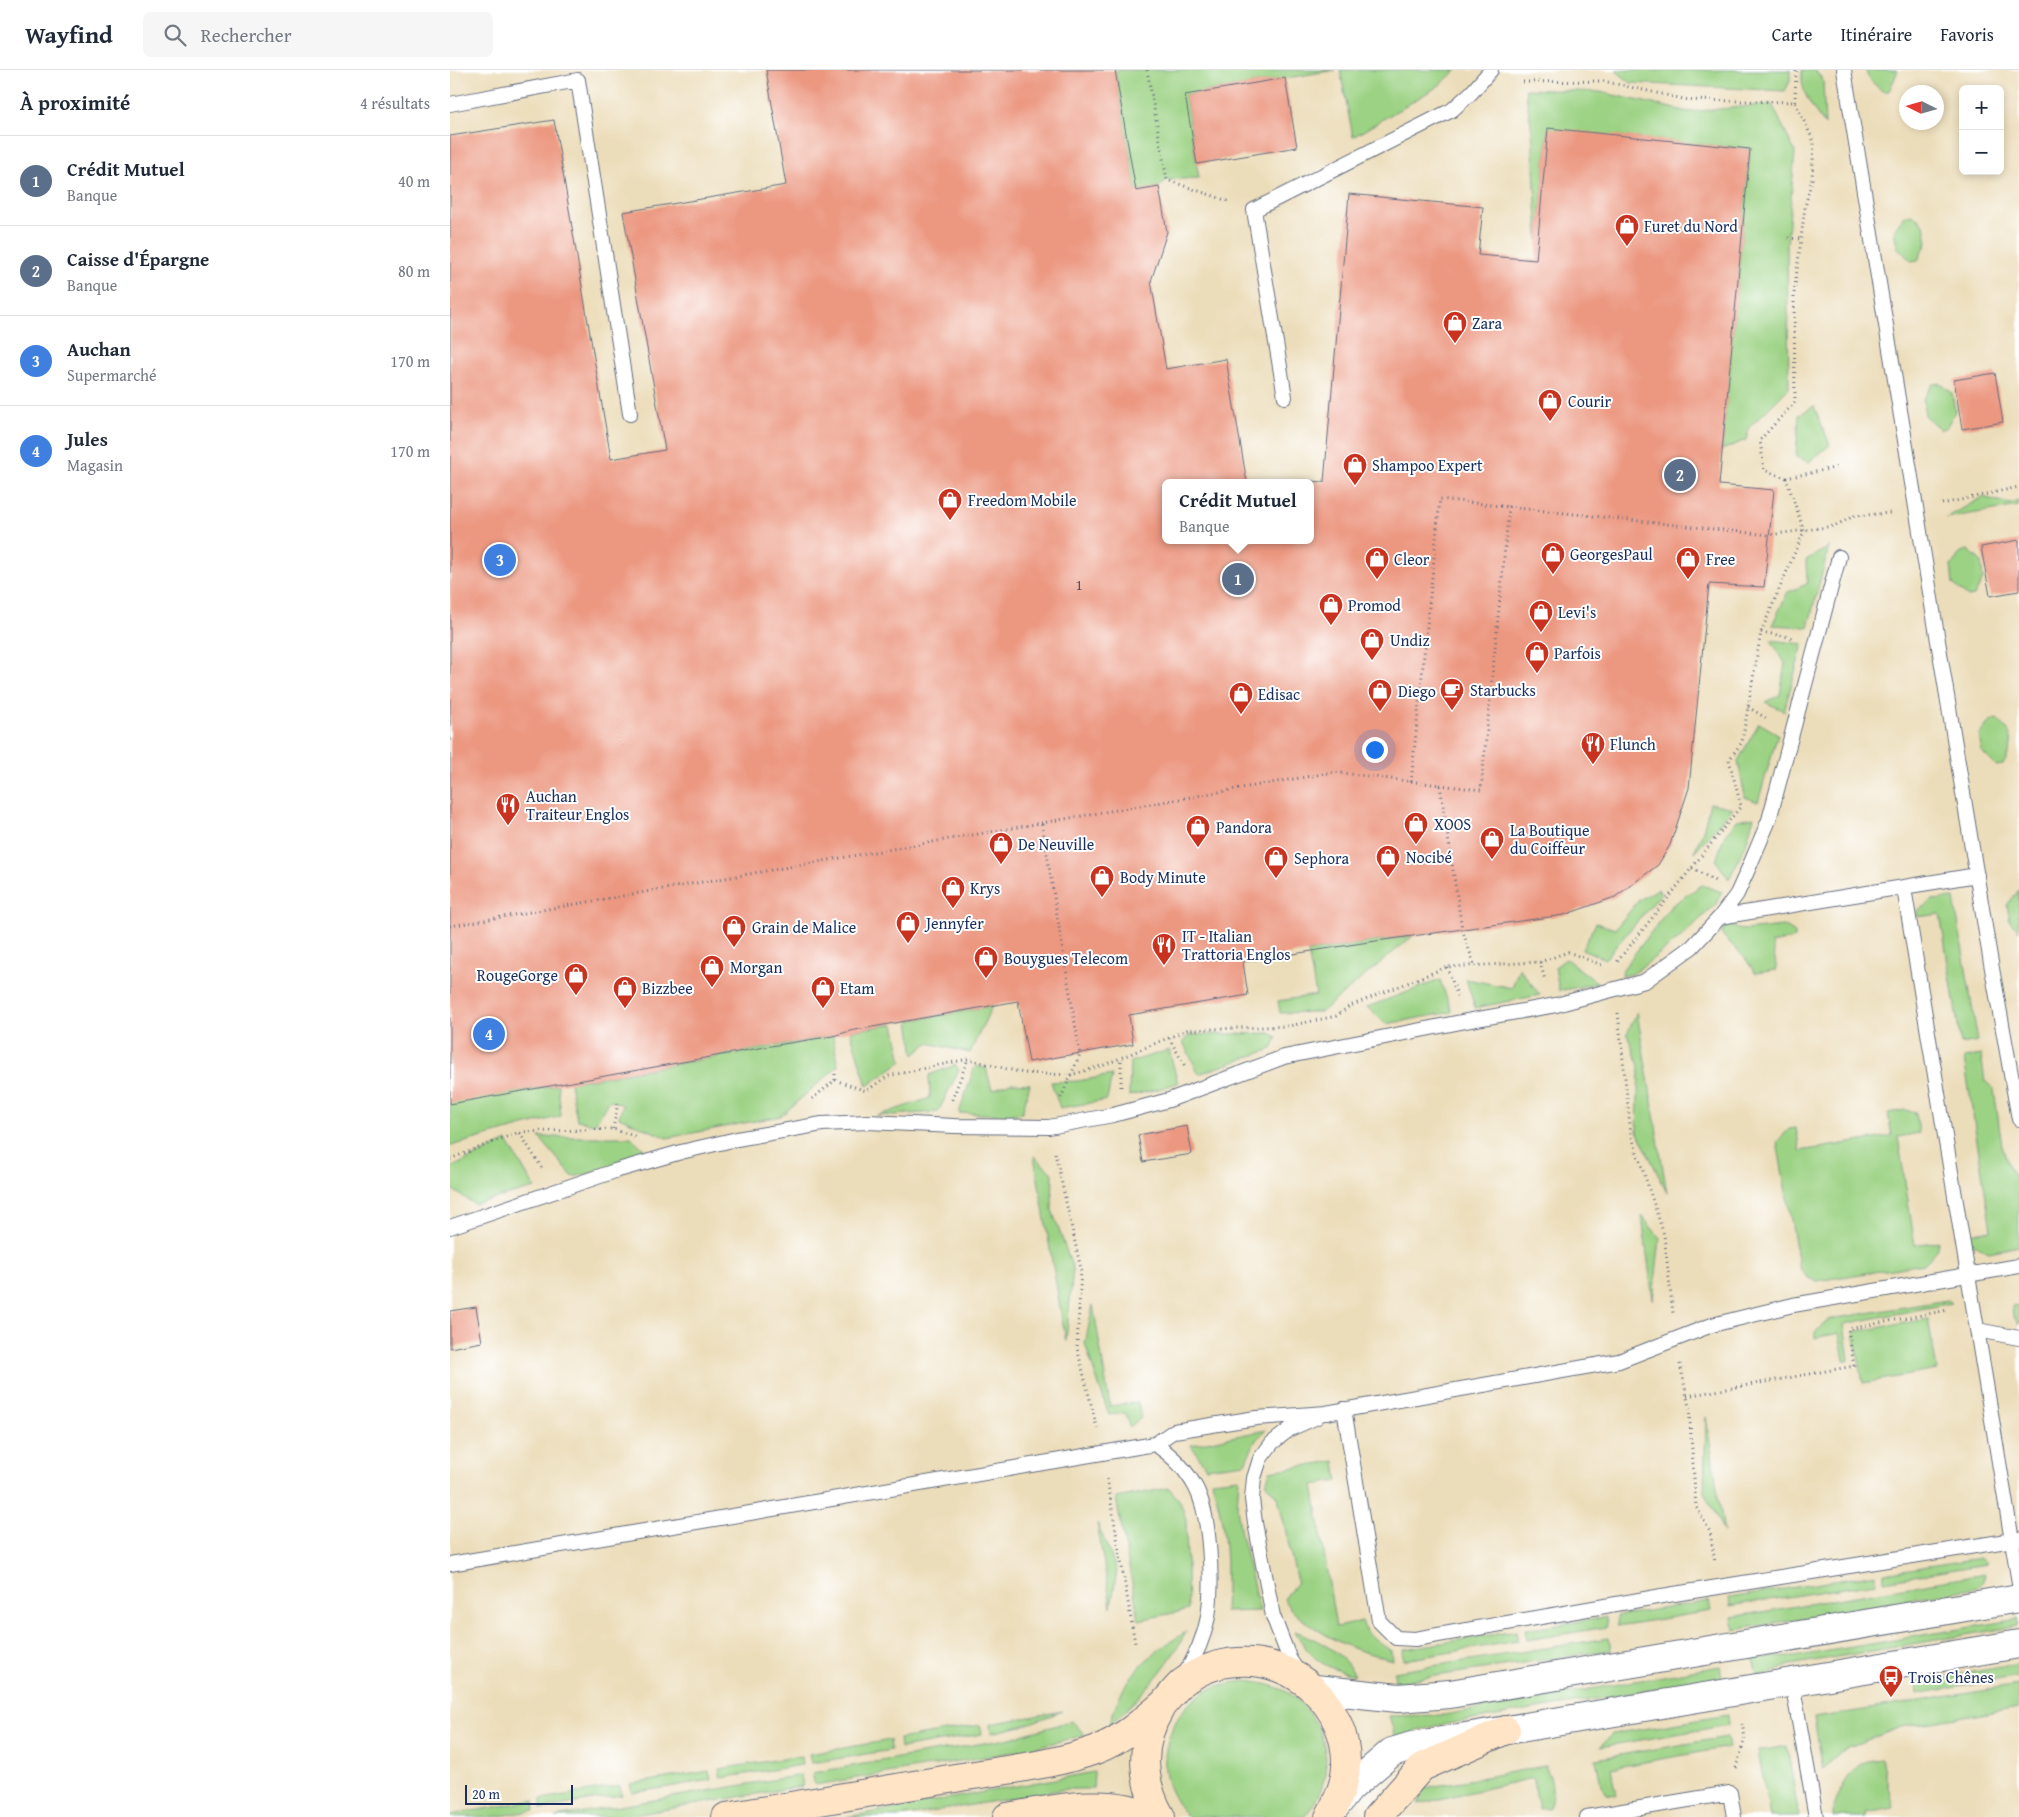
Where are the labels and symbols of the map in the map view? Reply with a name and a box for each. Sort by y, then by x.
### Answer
north arrow [1899,85,1944,130]
shop icon: Furet du Nord [1614,213,1640,247]
place label: Furet du Nord [1644,214,1738,238]
shop icon: Zara [1442,310,1468,344]
place label: Zara [1472,311,1502,335]
shop icon: Courir [1537,388,1563,422]
place label: Courir [1568,389,1612,413]
shop icon: Shampoo Expert [1342,452,1368,486]
place label: Shampoo Expert [1372,453,1483,477]
pin: 2 [1664,456,1696,494]
shop icon: Freedom Mobile [937,487,963,521]
place label: Freedom Mobile [968,488,1077,512]
pin: 3 [484,541,516,579]
shop icon: GeorgesPaul [1540,541,1566,575]
place label: GeorgesPaul [1570,542,1653,566]
shop icon: Cleor [1364,546,1390,580]
shop icon: Free [1675,546,1701,580]
place label: Cleor [1394,547,1430,571]
place label: Free [1706,547,1735,571]
pin: 1 [1222,560,1254,598]
house number: 1 [1076,575,1082,595]
shop icon: Promod [1318,592,1344,626]
place label: Promod [1348,593,1401,617]
shop icon: Levi's [1528,599,1554,633]
place label: Levi's [1558,600,1596,624]
shop icon: Undiz [1359,627,1385,661]
place label: Undiz [1390,628,1430,652]
shop icon: Parfois [1524,640,1550,674]
place label: Parfois [1554,641,1601,665]
cafe icon: Starbucks [1439,677,1465,711]
shop icon: Diego [1367,678,1393,712]
place label: Starbucks [1470,678,1536,702]
place label: Diego [1398,679,1436,703]
shop icon: Edisac [1228,681,1254,715]
place label: Edisac [1258,682,1300,706]
restaurant icon: Flunch [1580,731,1606,765]
place label: Flunch [1610,732,1656,756]
your location [1362,737,1388,763]
place label: Auchan Traiteur Englos [526,784,629,826]
restaurant icon: Auchan Traiteur Englos [495,792,521,826]
shop icon: XOOS [1403,811,1429,845]
place label: XOOS [1434,812,1471,836]
shop icon: Pandora [1185,814,1211,848]
place label: Pandora [1216,815,1272,839]
place label: La Boutique du Coiffeur [1510,818,1590,860]
shop icon: La Boutique du Coiffeur [1479,826,1505,860]
shop icon: De Neuville [988,831,1014,865]
place label: De Neuville [1018,832,1094,856]
shop icon: Nocibé [1375,844,1401,878]
shop icon: Sephora [1263,845,1289,879]
place label: Nocibé [1406,845,1452,869]
place label: Sephora [1294,846,1350,870]
shop icon: Body Minute [1089,864,1115,898]
place label: Body Minute [1120,865,1206,889]
shop icon: Krys [940,875,966,909]
place label: Krys [970,876,1000,900]
shop icon: Jennyfer [895,910,921,944]
place label: Jennyfer [924,911,984,935]
shop icon: Grain de Malice [721,914,747,948]
place label: Grain de Malice [752,915,856,939]
place label: IT - Italian Trattoria Englos [1182,924,1291,966]
restaurant icon: IT - Italian Trattoria Englos [1151,932,1177,966]
shop icon: Bouygues Telecom [973,945,999,979]
place label: Bouygues Telecom [1004,946,1128,970]
shop icon: Morgan [699,954,725,988]
place label: Morgan [730,955,782,979]
shop icon: RougeGorge [563,962,589,996]
place label: RougeGorge [477,963,558,987]
shop icon: Bizzbee [612,975,638,1009]
shop icon: Etam [810,975,836,1009]
place label: Bizzbee [642,976,693,1000]
place label: Etam [840,976,874,1000]
pin: 4 [473,1015,505,1053]
bus stop icon: Trois Chênes [1878,1664,1904,1698]
place label: Trois Chênes [1908,1665,1994,1689]
scale bar [465,1782,572,1805]

